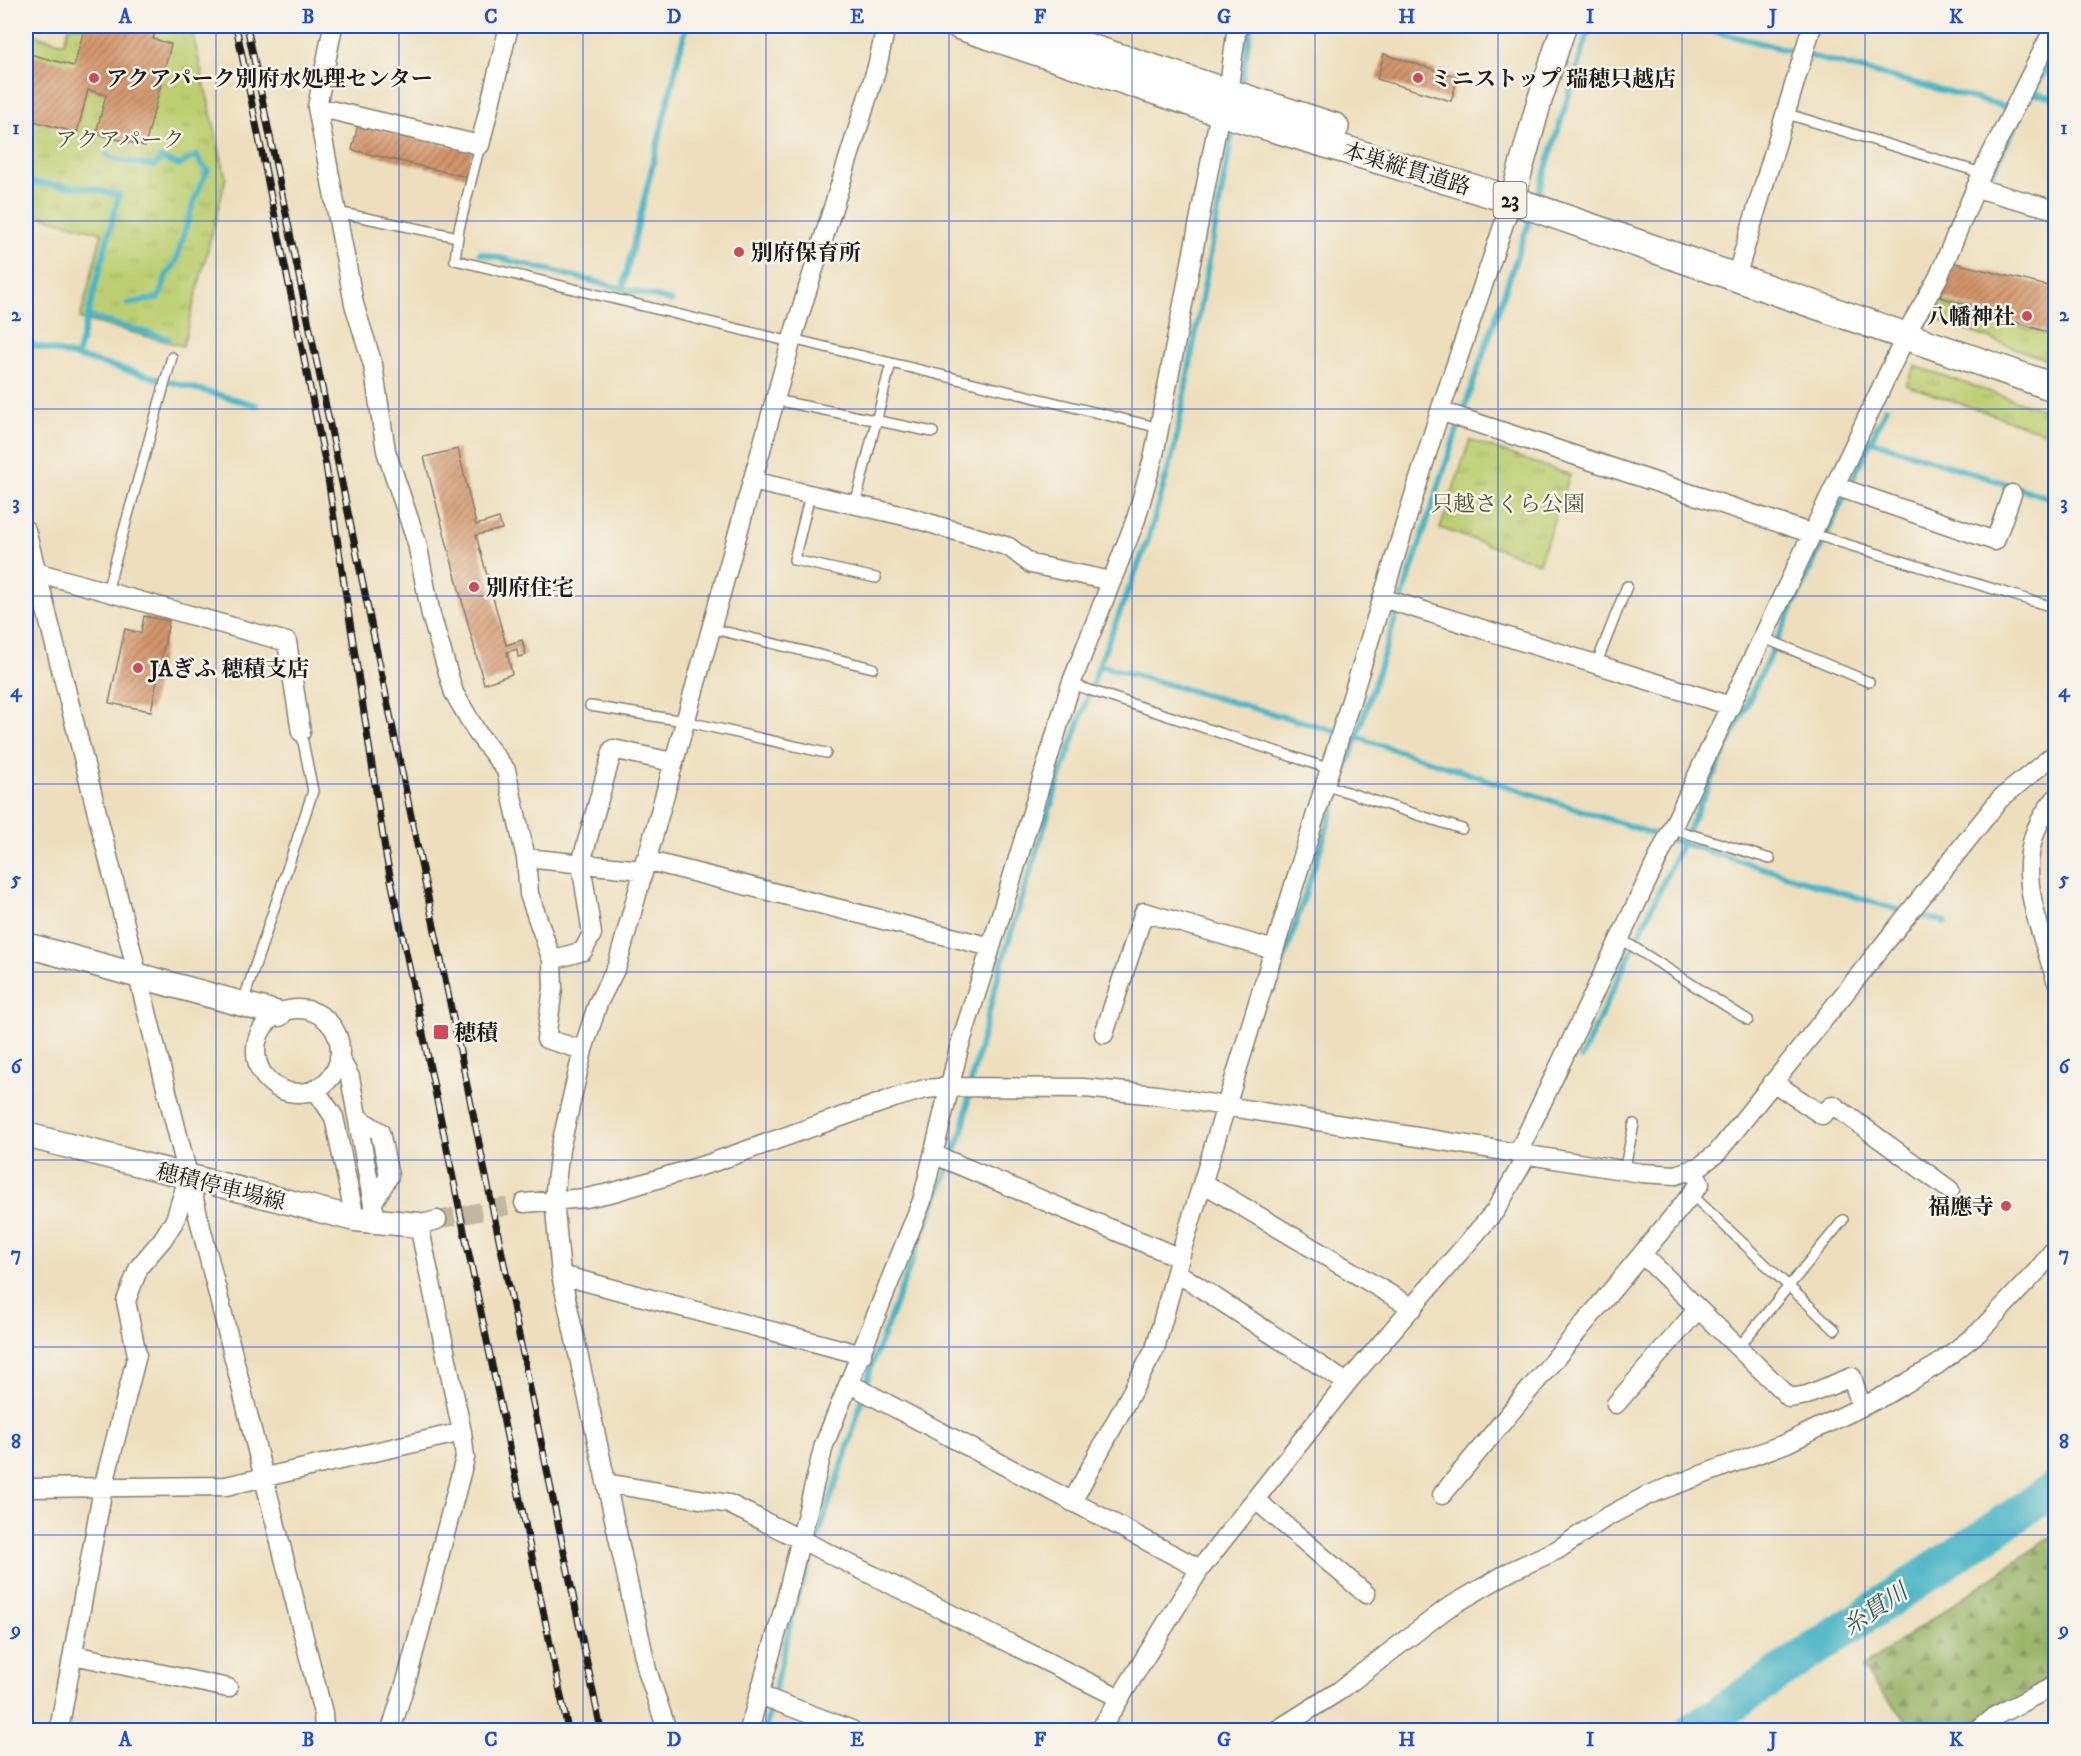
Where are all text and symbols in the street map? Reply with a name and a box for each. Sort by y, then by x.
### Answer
text: A [118,5,133,30]
text: B [302,5,314,30]
text: C [484,5,498,30]
text: D [667,5,682,30]
text: E [850,5,864,30]
text: F [1034,5,1047,30]
text: G [1217,5,1231,30]
text: H [1399,5,1416,30]
text: I [1586,5,1594,30]
text: J [1767,5,1777,30]
text: K [1949,5,1964,30]
place label: アクアパーク別府水処理センター [106,66,433,93]
place label: ミニストップ 瑞穂只越店 [1430,66,1676,93]
marker: アクアパーク別府水処理センター [87,71,101,85]
marker: ミニストップ 瑞穂只越店 [1411,71,1425,85]
text: 1 [12,116,20,141]
text: 1 [2060,116,2068,141]
park label: アクアパーク [55,127,185,154]
street label: 本巣縦貫道路 [1339,137,1474,202]
road number: 23 [1494,182,1526,218]
place label: 別府保育所 [751,240,861,267]
marker: 別府保育所 [732,245,746,259]
text: 2 [11,303,22,328]
text: 2 [2059,303,2070,328]
place label: 八幡神社 [1927,304,2015,331]
marker: 八幡神社 [2020,309,2034,323]
text: 3 [12,491,20,516]
park label: 只越さくら公園 [1431,491,1585,518]
text: 3 [2060,491,2068,516]
place label: 別府住宅 [486,575,574,602]
marker: 別府住宅 [467,580,481,594]
place label: JAぎふ 穂積支店 [147,656,309,683]
marker: JAぎふ 穂積支店 [131,661,145,675]
text: 4 [10,679,23,704]
text: 4 [2058,679,2071,704]
text: 5 [10,867,21,892]
text: 5 [2058,867,2069,892]
place label: 穂積 [454,1020,498,1047]
marker: 穂積 [432,1023,450,1041]
text: 6 [11,1055,23,1080]
text: 6 [2059,1055,2071,1080]
street label: 穂積停車場線 [153,1158,288,1217]
place label: 福應寺 [1928,1194,1994,1221]
marker: 福應寺 [1999,1199,2013,1213]
text: 7 [11,1242,21,1267]
text: 7 [2059,1242,2069,1267]
text: 8 [11,1430,21,1455]
text: 8 [2059,1430,2069,1455]
water label: 糸貫川 [1837,1576,1916,1642]
text: 9 [9,1618,21,1643]
text: 9 [2057,1618,2069,1643]
text: A [118,1728,133,1753]
text: B [302,1728,314,1753]
text: C [484,1728,498,1753]
text: D [667,1728,682,1753]
text: E [850,1728,864,1753]
text: F [1034,1728,1047,1753]
text: G [1217,1728,1231,1753]
text: H [1399,1728,1416,1753]
text: I [1586,1728,1594,1753]
text: J [1767,1728,1777,1753]
text: K [1949,1728,1964,1753]

